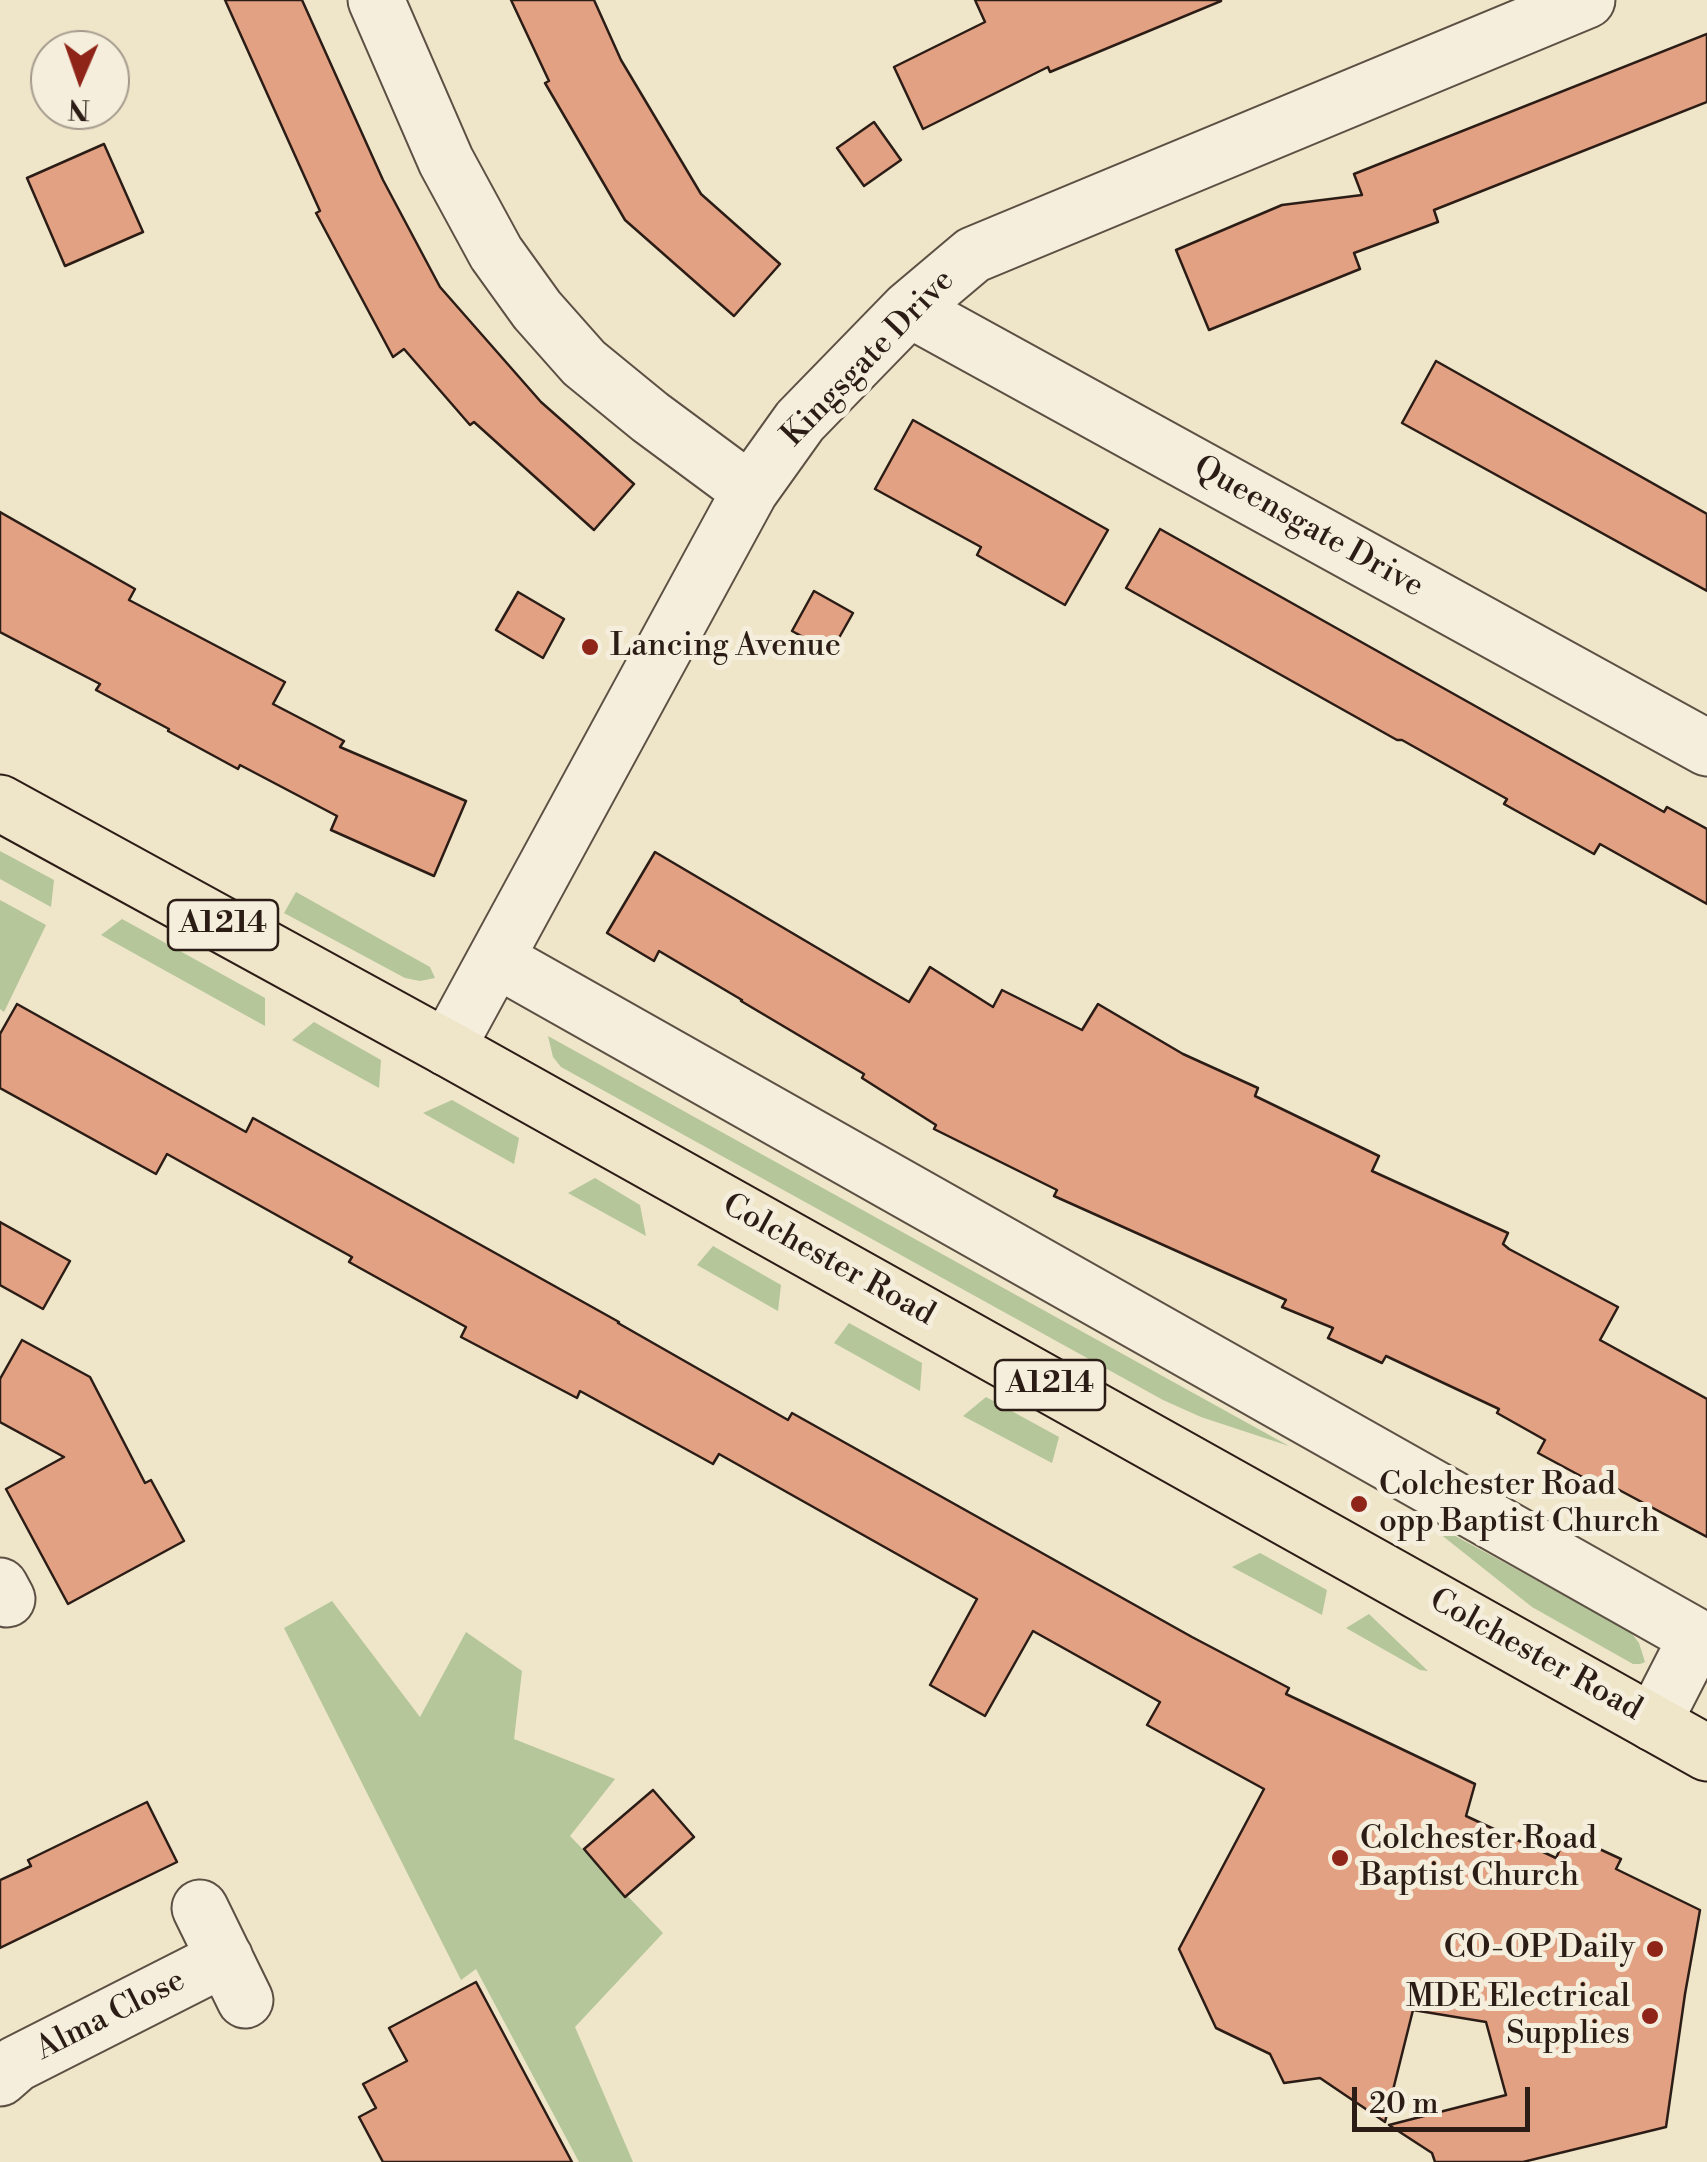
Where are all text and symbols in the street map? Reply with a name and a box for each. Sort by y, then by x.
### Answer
north arrow [30,30,130,130]
text: N [67,91,91,126]
street label: Kingsgate Drive [775,262,963,456]
street label: Queensgate Drive [1186,449,1430,607]
place label: Lancing Avenue [610,628,841,666]
marker: Lancing Avenue [579,636,601,658]
road number: A1214 [168,900,278,950]
street label: Colchester Road [715,1187,941,1335]
road number: A1214 [995,1360,1105,1410]
place label: Colchester Road opp Baptist Church [1379,1467,1660,1542]
marker: Colchester Road opp Baptist Church [1348,1493,1370,1515]
street label: Colchester Road [1422,1582,1648,1730]
place label: Colchester Road Baptist Church [1360,1821,1597,1896]
marker: Colchester Road Baptist Church [1329,1847,1351,1869]
place label: CO-OP Daily [1444,1930,1635,1968]
marker: CO-OP Daily [1644,1938,1666,1960]
street label: Alma Close [30,1962,192,2070]
place label: MDE Electrical Supplies [1406,1979,1630,2054]
marker: MDE Electrical Supplies [1639,2005,1661,2027]
scale bar [1357,2067,1534,2129]
text: 20 m [1369,2085,1438,2123]

